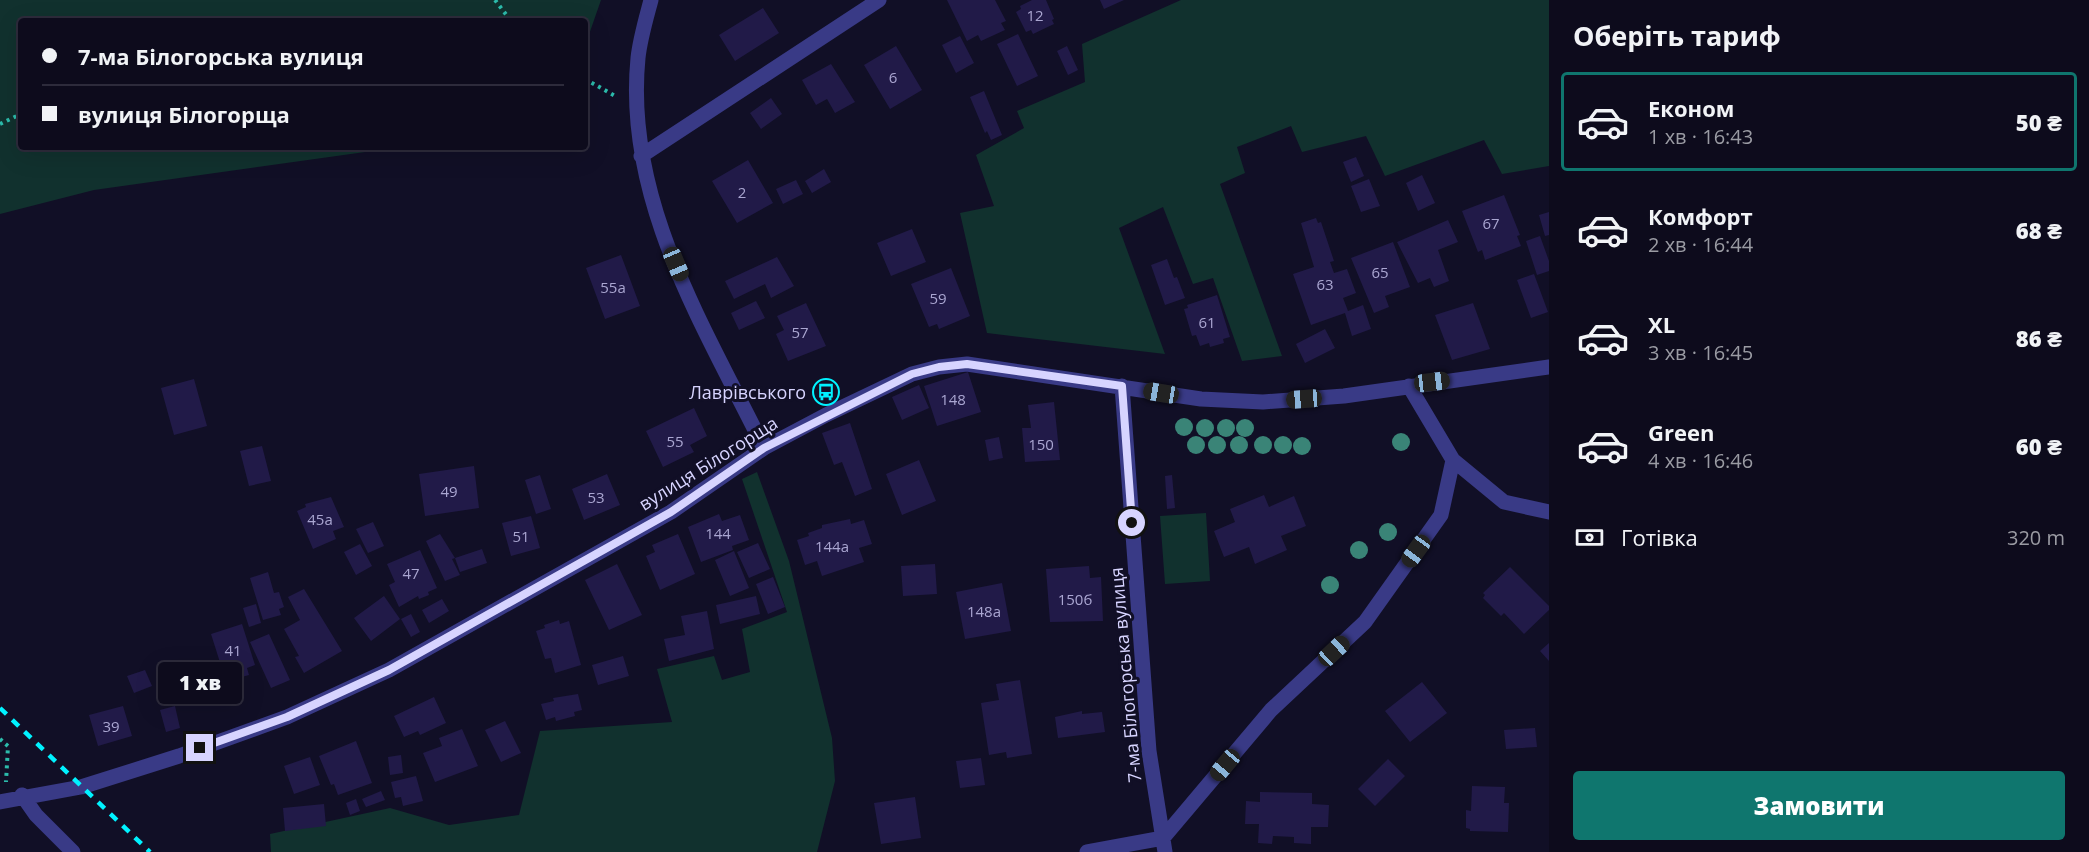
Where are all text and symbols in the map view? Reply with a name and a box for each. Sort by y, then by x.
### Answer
house number: 12 [1026,5,1044,25]
text: Оберіть тариф [1573,17,1781,54]
text: 7-ма Білогорська вулиця [78,41,364,71]
house number: 6 [889,67,897,87]
text: Економ [1648,93,1734,123]
icon: car [1576,95,1630,149]
text: вулиця Білогорща [78,99,290,129]
text: 50 ₴ [2016,107,2062,137]
text: 1 хв · 16:43 [1648,123,1753,150]
house number: 2 [738,182,746,202]
text: Комфорт [1648,201,1753,231]
icon: car [1576,203,1630,257]
house number: 67 [1482,213,1500,233]
text: 68 ₴ [2016,215,2062,245]
text: 2 хв · 16:44 [1648,231,1753,258]
car [661,244,691,284]
house number: 65 [1371,262,1389,282]
house number: 63 [1316,274,1334,294]
house number: 55а [600,277,626,297]
house number: 59 [929,288,947,308]
text: XL [1648,309,1675,339]
icon: car [1576,311,1630,365]
house number: 61 [1198,312,1216,332]
house number: 57 [791,322,809,342]
text: 86 ₴ [2016,323,2062,353]
text: 3 хв · 16:45 [1648,339,1753,366]
car [1413,371,1451,393]
bus stop icon: Лаврівського [811,377,841,407]
place label: Лаврівського [689,380,806,404]
car [1142,381,1180,405]
house number: 148 [940,389,966,409]
car [1285,389,1323,409]
street label: вулиця Білогорща [634,411,782,515]
text: Green [1648,417,1714,447]
icon: car [1576,419,1630,473]
house number: 55 [666,431,684,451]
text: 60 ₴ [2016,431,2062,461]
house number: 150 [1028,434,1054,454]
text: 4 хв · 16:46 [1648,447,1753,474]
house number: 49 [440,481,458,501]
house number: 53 [587,487,605,507]
house number: 45а [307,509,333,529]
route start [1118,509,1145,536]
icon: cash [1573,521,1606,554]
text: Готівка [1621,522,1698,552]
house number: 144 [705,523,731,543]
text: 320 m [2007,524,2065,551]
house number: 51 [512,526,530,546]
car [1398,531,1434,571]
house number: 144а [815,536,849,556]
house number: 47 [402,563,420,583]
street label: 7-ма Білогорська вулиця [1104,566,1146,784]
house number: 150б [1058,589,1092,609]
house number: 148а [967,601,1001,621]
car [1315,632,1353,670]
house number: 41 [224,640,242,660]
callout: 1 хв [158,661,242,703]
text: 1 хв [179,669,221,696]
house number: 39 [102,716,120,736]
route end [186,734,213,761]
car [1207,745,1243,785]
button: Замовити [1573,771,2065,840]

